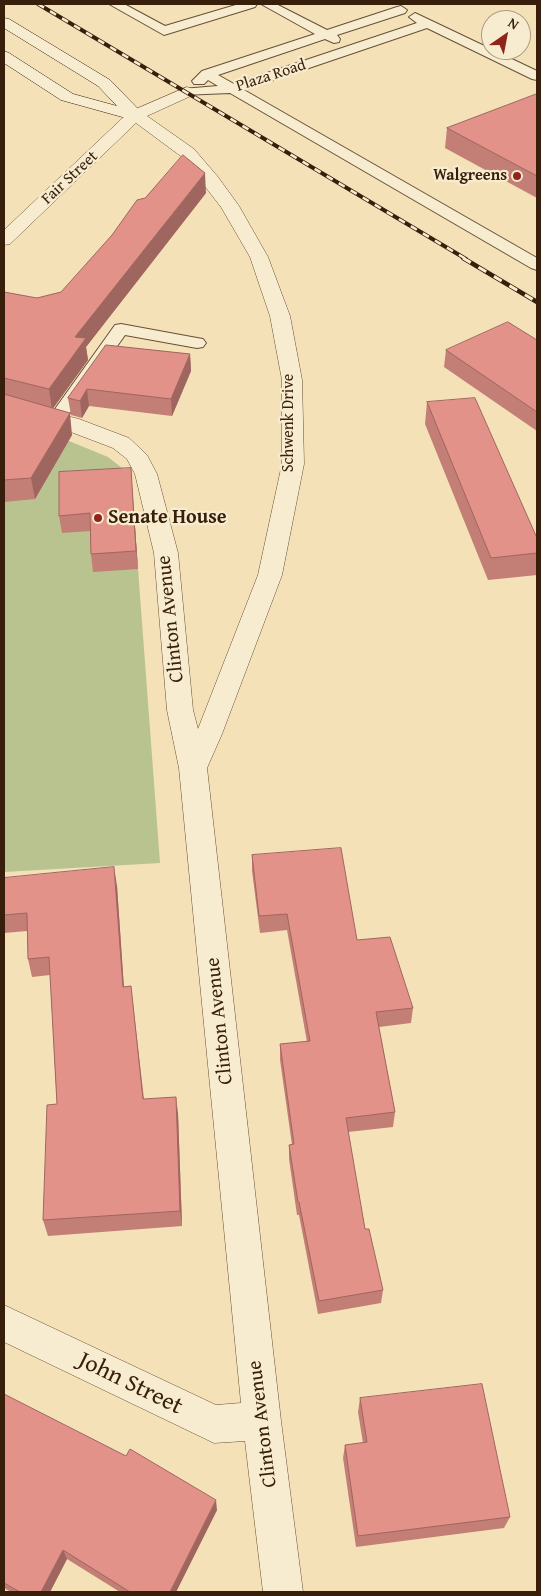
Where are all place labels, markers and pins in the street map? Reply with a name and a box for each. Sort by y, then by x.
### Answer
place label: Walgreens [433,166,507,186]
marker: Walgreens [511,170,523,182]
place label: Senate House [108,506,227,530]
marker: Senate House [92,512,104,524]

